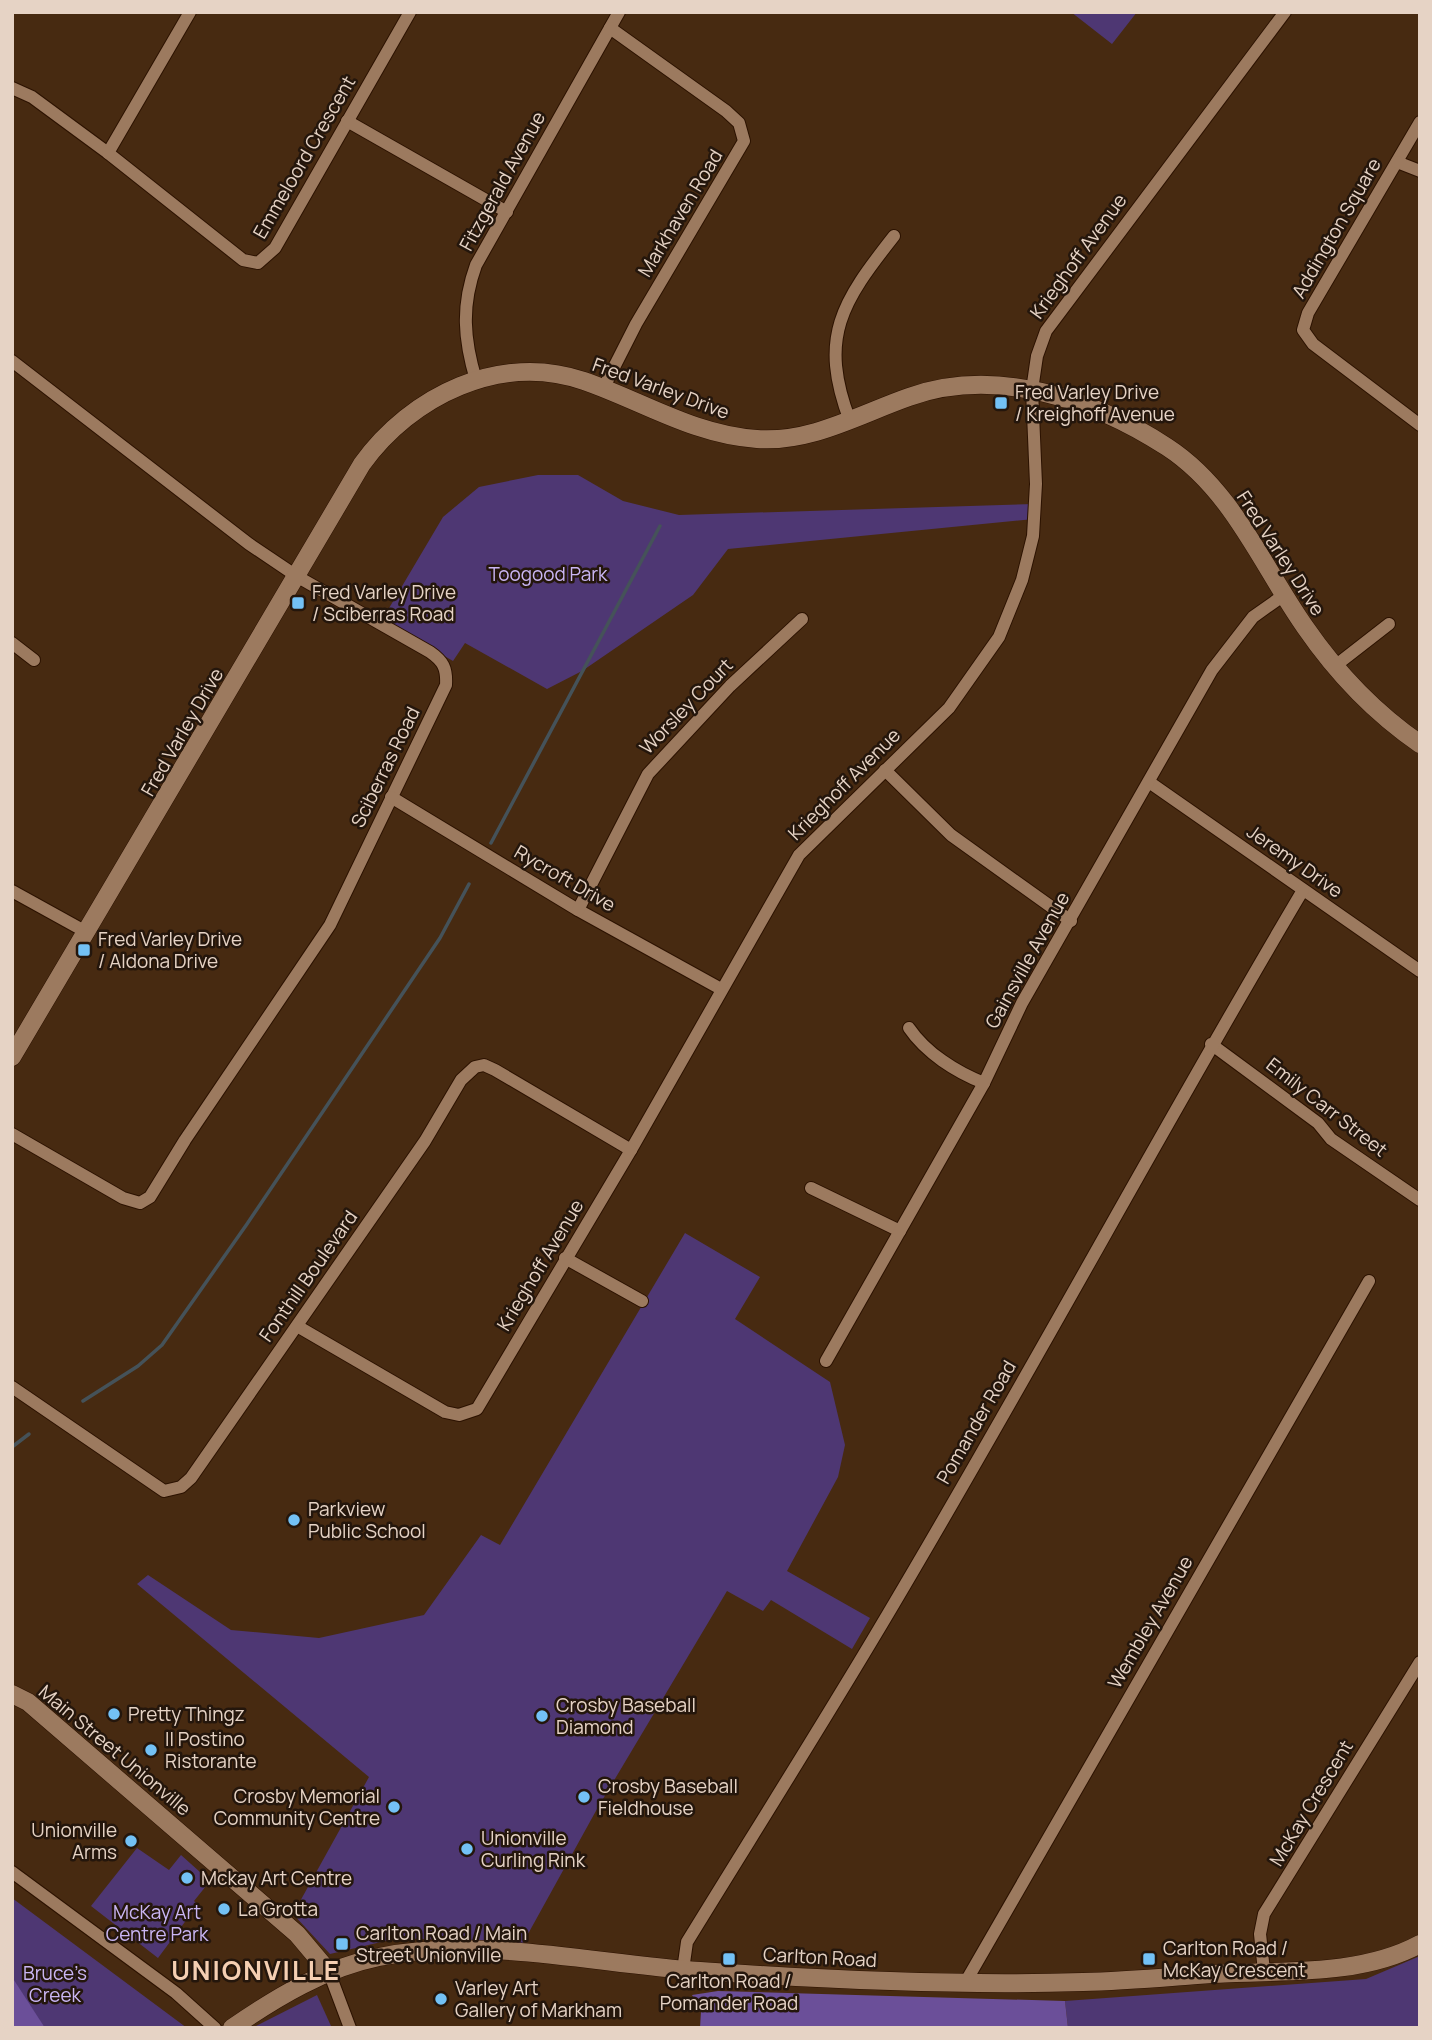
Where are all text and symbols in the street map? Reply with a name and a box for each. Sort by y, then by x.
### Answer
street label: Emmeloord Crescent [247,71,361,243]
street label: Fitzgerald Avenue [453,107,551,255]
street label: Markhaven Road [632,144,728,282]
street label: Addington Square [1285,153,1387,303]
street label: Krieghoff Avenue [1024,188,1132,324]
street label: Fred Varley Drive [589,351,733,425]
place label: Fred Varley Drive / Kreighoff Avenue [1015,379,1175,427]
marker: Fred Varley Drive / Kreighoff Avenue [993,395,1009,411]
street label: Fred Varley Drive [1231,486,1331,620]
park label: Toogood Park [489,561,608,587]
place label: Fred Varley Drive / Sciberras Road [312,579,456,627]
marker: Fred Varley Drive / Sciberras Road [290,595,306,611]
street label: Worsley Court [634,652,738,760]
street label: Fred Varley Drive [135,663,229,801]
street label: Sciberras Road [345,702,425,832]
street label: Krieghoff Avenue [782,722,906,846]
street label: Jeremy Drive [1242,818,1348,904]
street label: Rycroft Drive [510,839,620,917]
street label: Gainsville Avenue [979,887,1075,1033]
place label: Fred Varley Drive / Aldona Drive [98,926,242,974]
marker: Fred Varley Drive / Aldona Drive [76,942,92,958]
street label: Emily Carr Street [1261,1051,1393,1163]
street label: Krieghoff Avenue [491,1194,589,1336]
street label: Fonthill Boulevard [253,1205,363,1347]
street label: Pomander Road [930,1355,1022,1489]
place label: Parkview Public School [308,1496,426,1544]
marker: Parkview Public School [286,1512,302,1528]
street label: Wembley Avenue [1101,1551,1199,1693]
street label: Main Street Unionville [33,1679,197,1821]
place label: Crosby Baseball Diamond [556,1692,696,1740]
place label: Pretty Thingz [128,1701,245,1727]
marker: Pretty Thingz [106,1706,122,1722]
marker: Crosby Baseball Diamond [534,1708,550,1724]
place label: Il Postino Ristorante [165,1726,257,1774]
street label: McKay Crescent [1263,1735,1359,1871]
marker: Il Postino Ristorante [143,1742,159,1758]
place label: Crosby Baseball Fieldhouse [598,1773,738,1821]
place label: Crosby Memorial Community Centre [214,1783,380,1831]
marker: Crosby Baseball Fieldhouse [576,1789,592,1805]
marker: Crosby Memorial Community Centre [386,1799,402,1815]
place label: Unionville Arms [31,1817,117,1865]
place label: Unionville Curling Rink [481,1825,586,1873]
marker: Unionville Arms [123,1833,139,1849]
marker: Unionville Curling Rink [459,1841,475,1857]
place label: Mckay Art Centre [201,1865,352,1891]
marker: Mckay Art Centre [179,1870,195,1886]
place label: La Grotta [238,1896,318,1922]
park label: McKay Art Centre Park [106,1899,209,1947]
marker: La Grotta [216,1901,232,1917]
place label: Carlton Road / Main Street Unionville [356,1920,527,1968]
place label: Carlton Road / McKay Crescent [1163,1935,1306,1983]
marker: Carlton Road / Main Street Unionville [334,1936,350,1952]
street label: Carlton Road [762,1941,878,1973]
marker: Carlton Road / Pomander Road [721,1951,737,1967]
marker: Carlton Road / McKay Crescent [1141,1951,1157,1967]
district label: UNIONVILLE [171,1952,341,1988]
park label: Bruce’s Creek [23,1960,87,2008]
place label: Carlton Road / Pomander Road [660,1968,798,2016]
place label: Varley Art Gallery of Markham [455,1975,622,2023]
marker: Varley Art Gallery of Markham [433,1991,449,2007]

